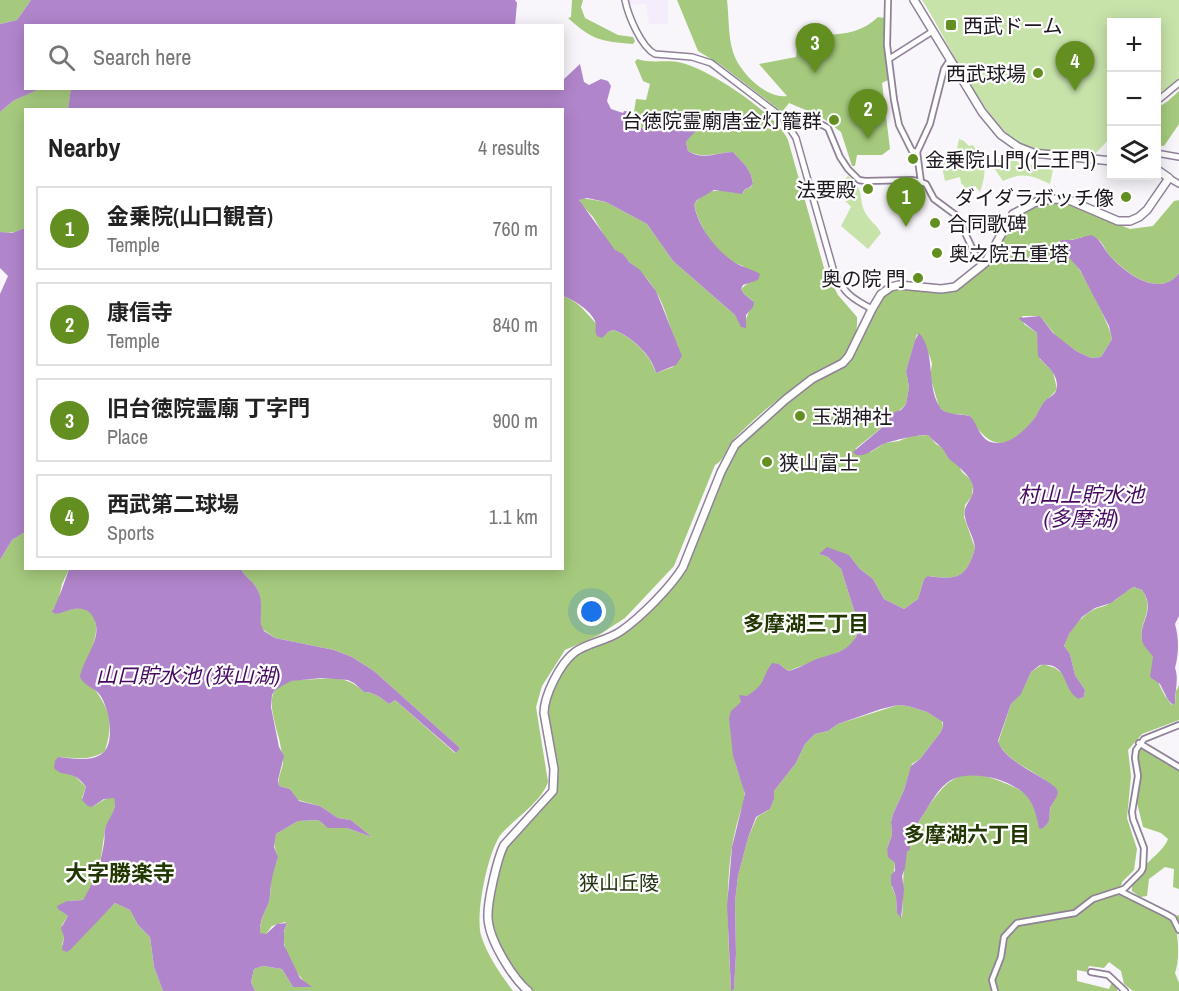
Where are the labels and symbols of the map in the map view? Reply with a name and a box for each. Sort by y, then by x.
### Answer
place label: 西武ドーム [963,12,1062,39]
marker: 西武ドーム [944,18,958,32]
pin: 3 [796,23,834,73]
pin: 4 [1056,42,1094,91]
place label: 西武球場 [946,60,1026,87]
marker: 西武球場 [1031,66,1045,80]
pin: 2 [848,90,888,139]
place label: 台徳院霊廟唐金灯籠群 [622,107,822,134]
marker: 台徳院霊廟唐金灯籠群 [827,113,841,127]
place label: 金乗院山門(仁王門) [925,146,1096,173]
marker: 金乗院山門(仁王門) [906,152,920,166]
place label: 法要殿 [796,176,856,203]
pin: 1 [886,178,926,227]
marker: 法要殿 [861,182,875,196]
place label: ダイダラボッチ像 [955,184,1114,211]
marker: ダイダラボッチ像 [1119,190,1133,204]
place label: 合同歌碑 [947,210,1027,237]
marker: 合同歌碑 [928,216,942,230]
place label: 奥之院五重塔 [949,240,1069,267]
marker: 奥之院五重塔 [930,246,944,260]
place label: 奥の院 門 [821,265,906,292]
marker: 奥の院 門 [911,271,925,285]
place label: 玉湖神社 [812,403,892,430]
marker: 玉湖神社 [793,409,807,423]
place label: 狭山富士 [779,449,859,476]
marker: 狭山富士 [760,455,774,469]
water label: 村山上貯水池 (多摩湖) [1018,480,1146,533]
your location [577,597,606,626]
district label: 多摩湖三丁目 [743,609,869,638]
water label: 山口貯水池 (狭山湖) [96,661,280,690]
district label: 多摩湖六丁目 [904,820,1030,849]
district label: 大字勝楽寺 [65,858,175,888]
park label: 狭山丘陵 [579,869,659,896]

